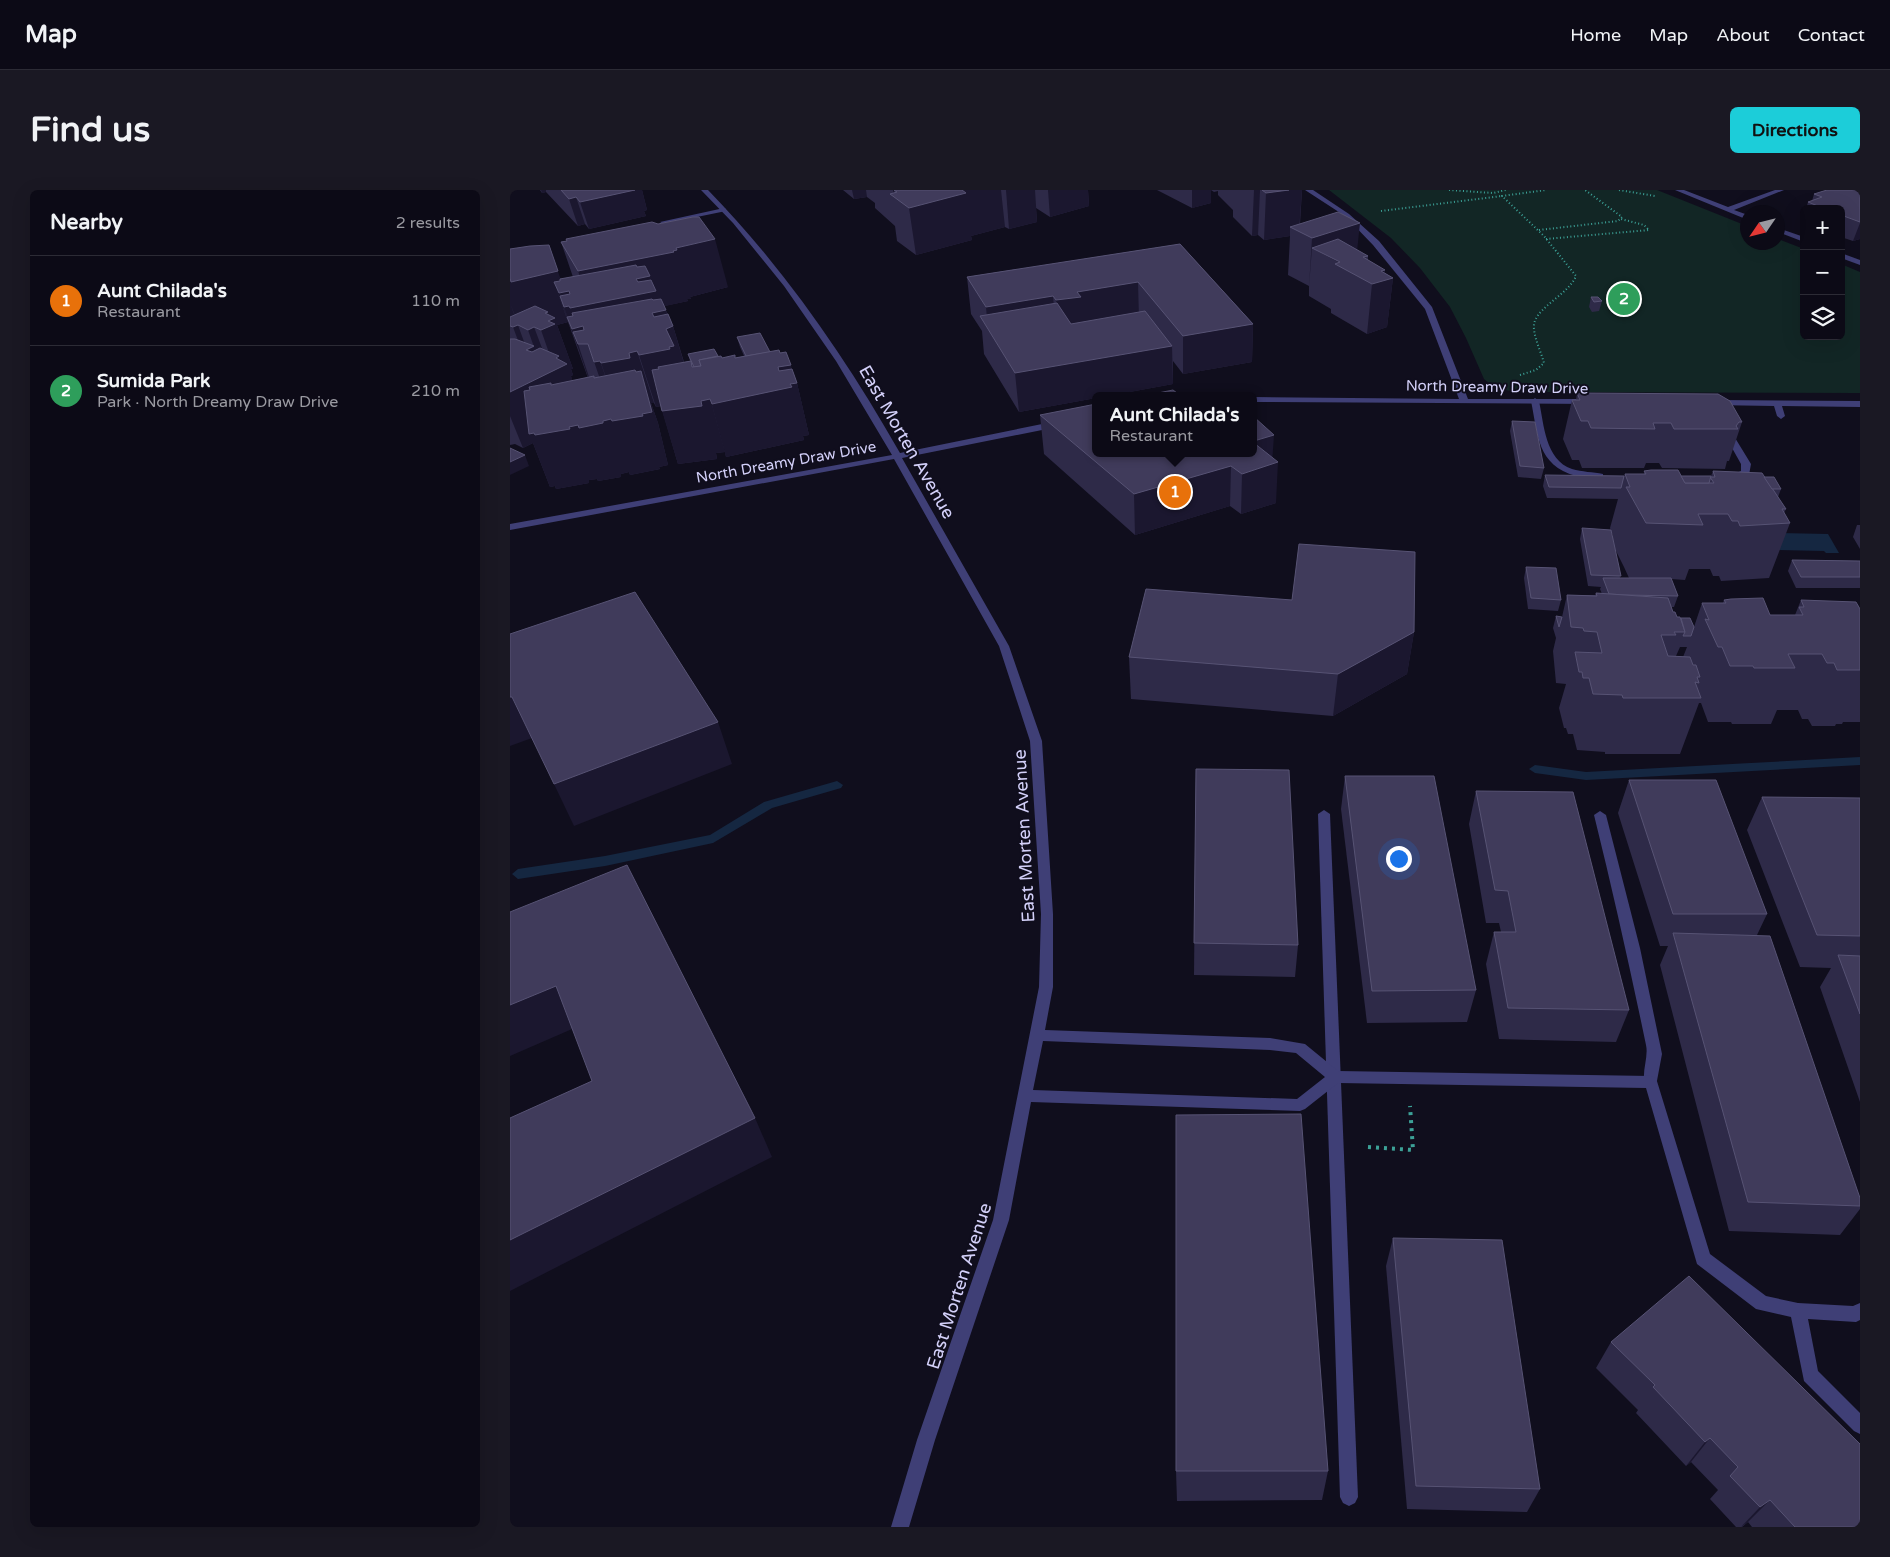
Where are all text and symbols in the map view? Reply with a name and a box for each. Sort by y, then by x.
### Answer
text: Map [25,20,77,49]
text: Home [1570,24,1621,46]
text: Map [1649,24,1688,46]
text: About [1716,24,1770,46]
text: Contact [1798,24,1865,46]
button: Directions [1730,107,1860,153]
text: Find us [30,109,150,151]
north arrow [1740,205,1785,250]
map controls [1800,205,1845,340]
button: + [1800,205,1845,250]
text: Nearby [50,210,123,235]
text: 2 results [396,213,460,233]
button: − [1800,250,1845,295]
text: Aunt Chilada's [97,280,227,302]
pin: 2 [1608,280,1640,318]
text: 1 [61,291,71,311]
text: 110 m [411,291,460,311]
button: layers [1800,295,1845,340]
text: Restaurant [97,302,181,322]
street label: East Morten Avenue [854,361,960,523]
text: Sumida Park [97,370,210,392]
street label: North Dreamy Draw Drive [1406,376,1588,398]
text: 2 [61,381,71,401]
text: 210 m [411,381,460,401]
text: Park · North Dreamy Draw Drive [97,392,338,412]
popup [1092,392,1257,457]
text: Aunt Chilada's [1110,404,1239,426]
text: Restaurant [1110,426,1193,446]
street label: North Dreamy Draw Drive [695,437,877,487]
pin: 1 [1159,473,1191,511]
street label: East Morten Avenue [1008,749,1040,923]
your location [1386,846,1412,872]
street label: East Morten Avenue [922,1200,996,1372]

